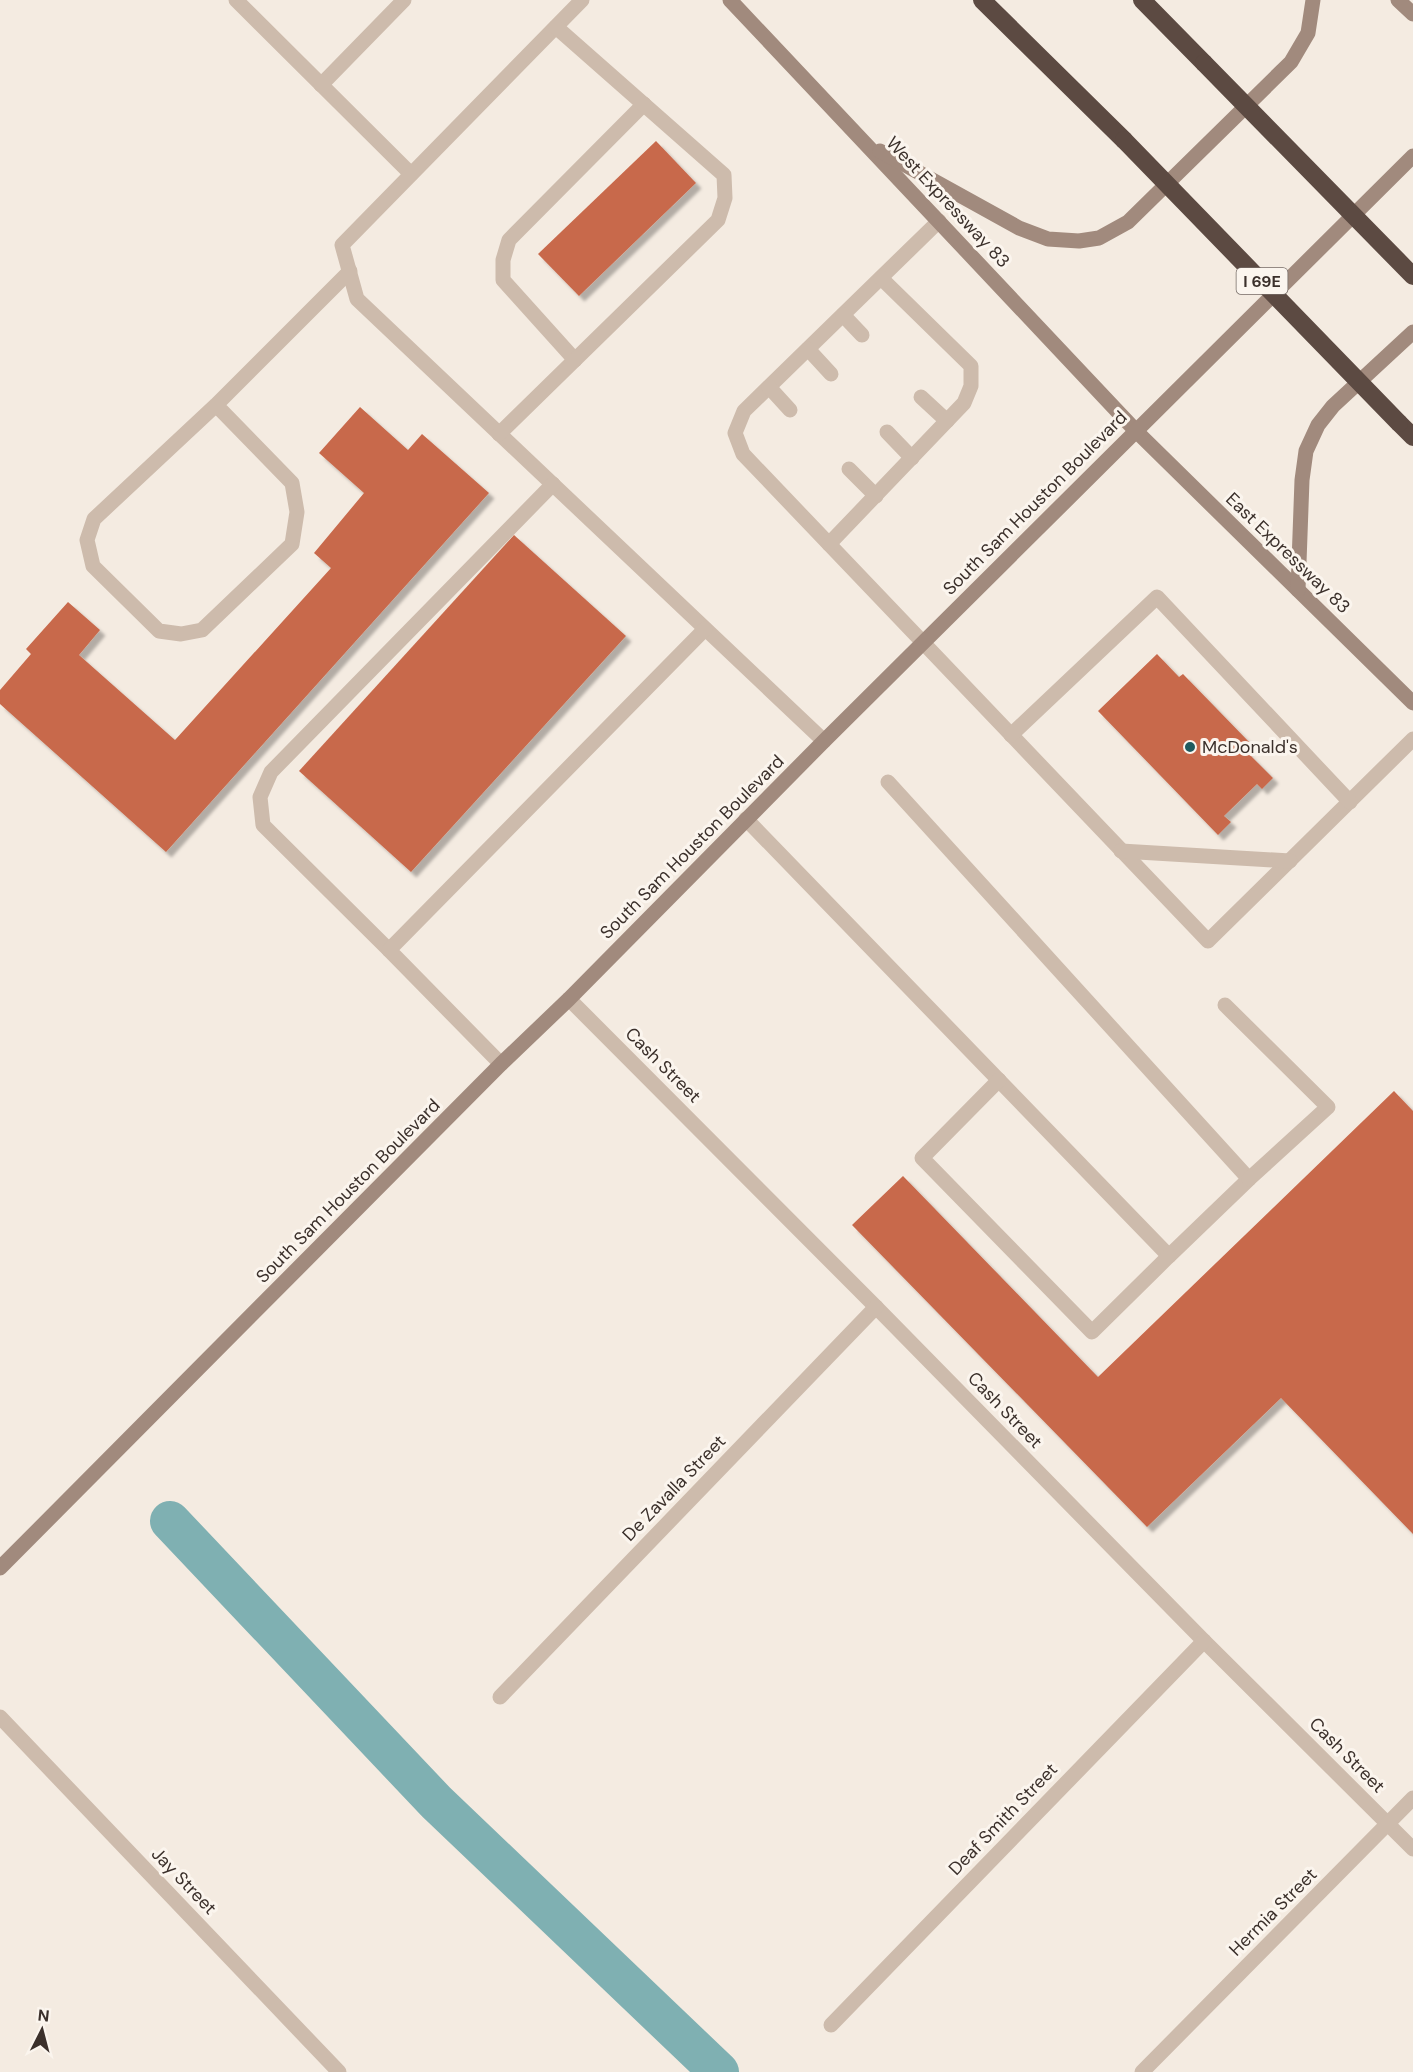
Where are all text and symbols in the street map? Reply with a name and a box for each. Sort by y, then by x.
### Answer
street label: West Expressway 83 [881,131,1015,273]
road number: I 69E [1236,268,1288,294]
street label: South Sam Houston Boulevard [938,406,1132,600]
street label: East Expressway 83 [1221,487,1355,619]
place label: McDonald's [1202,735,1298,759]
marker: McDonald's [1183,740,1197,754]
street label: South Sam Houston Boulevard [595,750,789,944]
street label: Cash Street [620,1022,706,1108]
street label: South Sam Houston Boulevard [251,1094,445,1288]
street label: Cash Street [962,1366,1048,1454]
street label: De Zavalla Street [617,1430,731,1546]
street label: Cash Street [1304,1712,1390,1798]
street label: Deaf Smith Street [943,1758,1063,1880]
street label: Jay Street [146,1842,222,1920]
street label: Hermia Street [1224,1863,1322,1961]
north arrow [12,2000,72,2060]
text: N [37,2005,50,2027]

